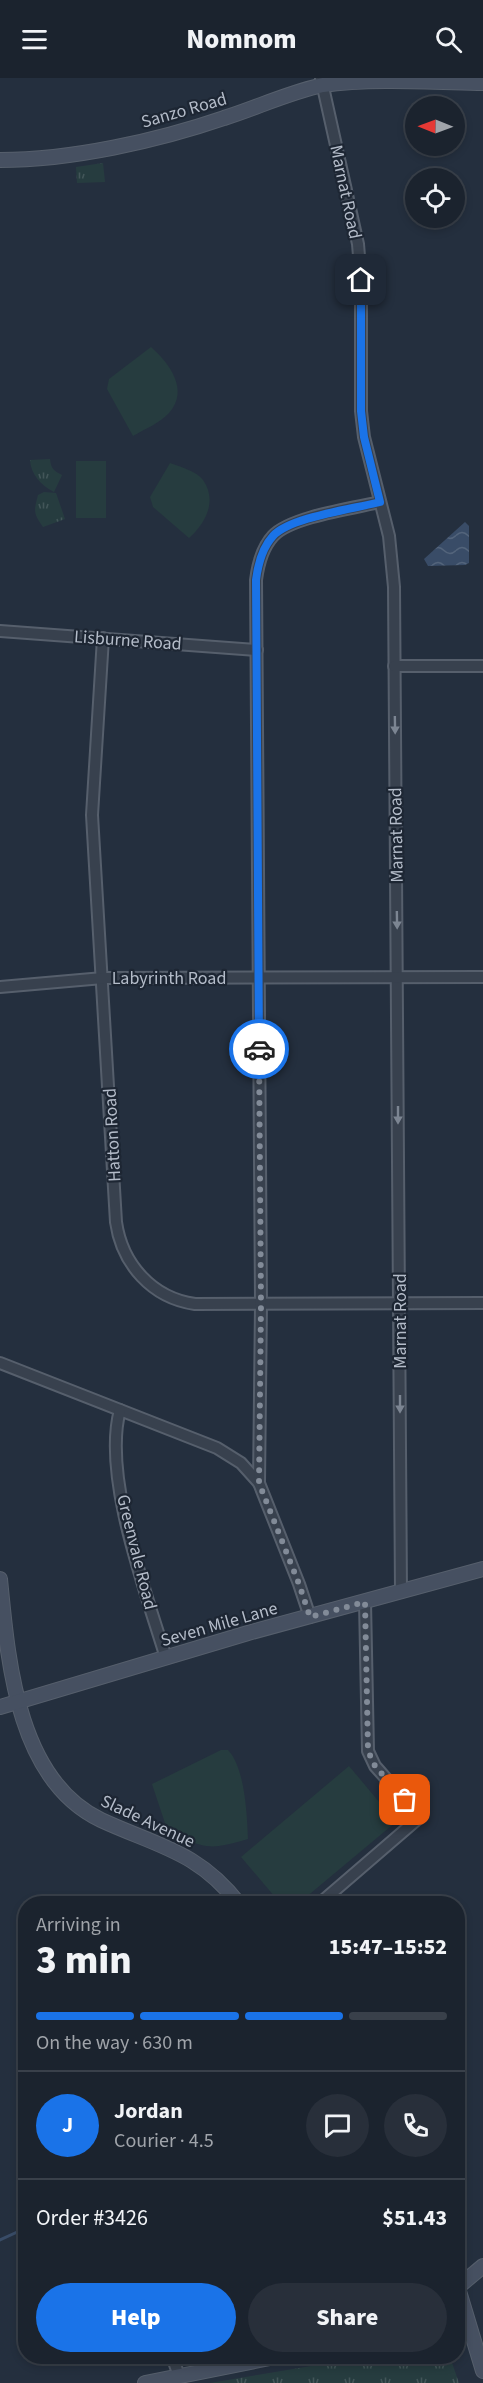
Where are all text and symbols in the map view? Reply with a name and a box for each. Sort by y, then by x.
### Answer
text: Nomnom [186,20,297,59]
icon: menu [18,23,51,56]
icon: search [432,23,465,56]
street label: Sanzo Road [138,86,230,135]
north arrow [405,96,465,156]
map controls [405,96,465,228]
street label: Marnat Road [323,143,368,241]
button: locate [405,168,465,228]
pin [335,254,386,305]
icon: home [344,263,377,296]
street label: Lisburne Road [73,624,183,657]
one-way arrow [390,715,400,734]
street label: Marnat Road [383,787,410,883]
one-way arrow [392,910,402,929]
street label: Labyrinth Road [112,966,226,991]
courier [229,1019,289,1079]
icon: car [243,1033,276,1066]
street label: Hatton Road [98,1087,127,1183]
one-way arrow [393,1105,403,1124]
street label: Marnat Road [388,1273,413,1369]
one-way arrow [395,1394,405,1413]
street label: Greenvale Road [110,1492,163,1612]
street label: Seven Mile Lane [158,1596,281,1653]
pin [379,1774,430,1825]
icon: bag [388,1783,421,1816]
street label: Slade Avenue [97,1789,199,1854]
text: Arriving in [36,1911,121,1939]
text: 15:47–15:52 [329,1931,447,1963]
text: 3 min [36,1933,132,1989]
text: On the way · 630 m [36,2029,193,2057]
button: chat [306,2094,369,2157]
button: phone [384,2094,447,2157]
text: Jordan [114,2095,183,2127]
text: J [62,2109,73,2141]
text: Courier · 4.5 [114,2127,214,2155]
text: Order #3426 [36,2202,148,2234]
text: $51.43 [382,2202,447,2234]
button: Help [36,2283,236,2352]
button: Share [248,2283,447,2352]

